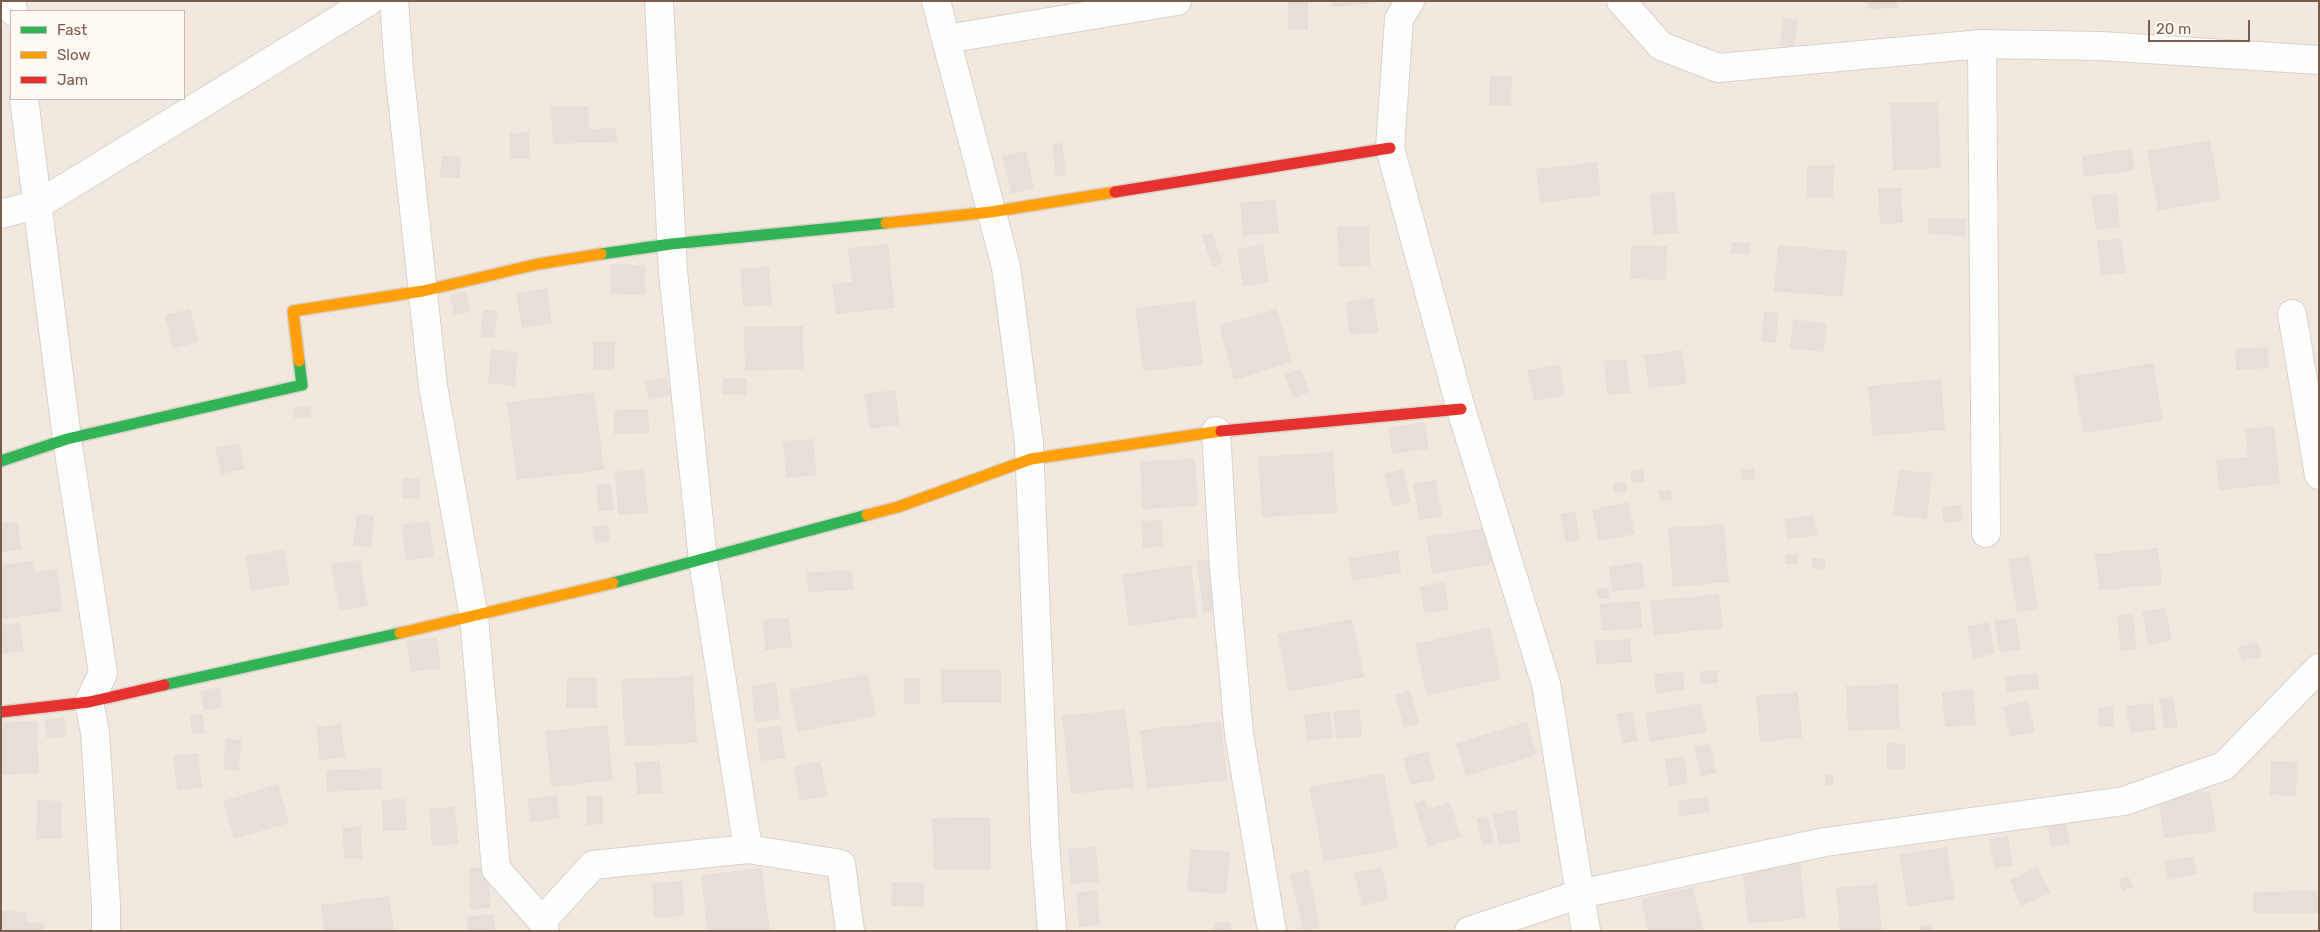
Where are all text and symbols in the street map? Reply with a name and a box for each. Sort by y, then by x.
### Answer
legend [10,10,185,100]
scale bar [2150,10,2252,42]
text: 20 m [2156,20,2191,38]
text: Fast [57,21,87,39]
text: Slow [57,46,90,64]
text: Jam [57,71,88,89]

